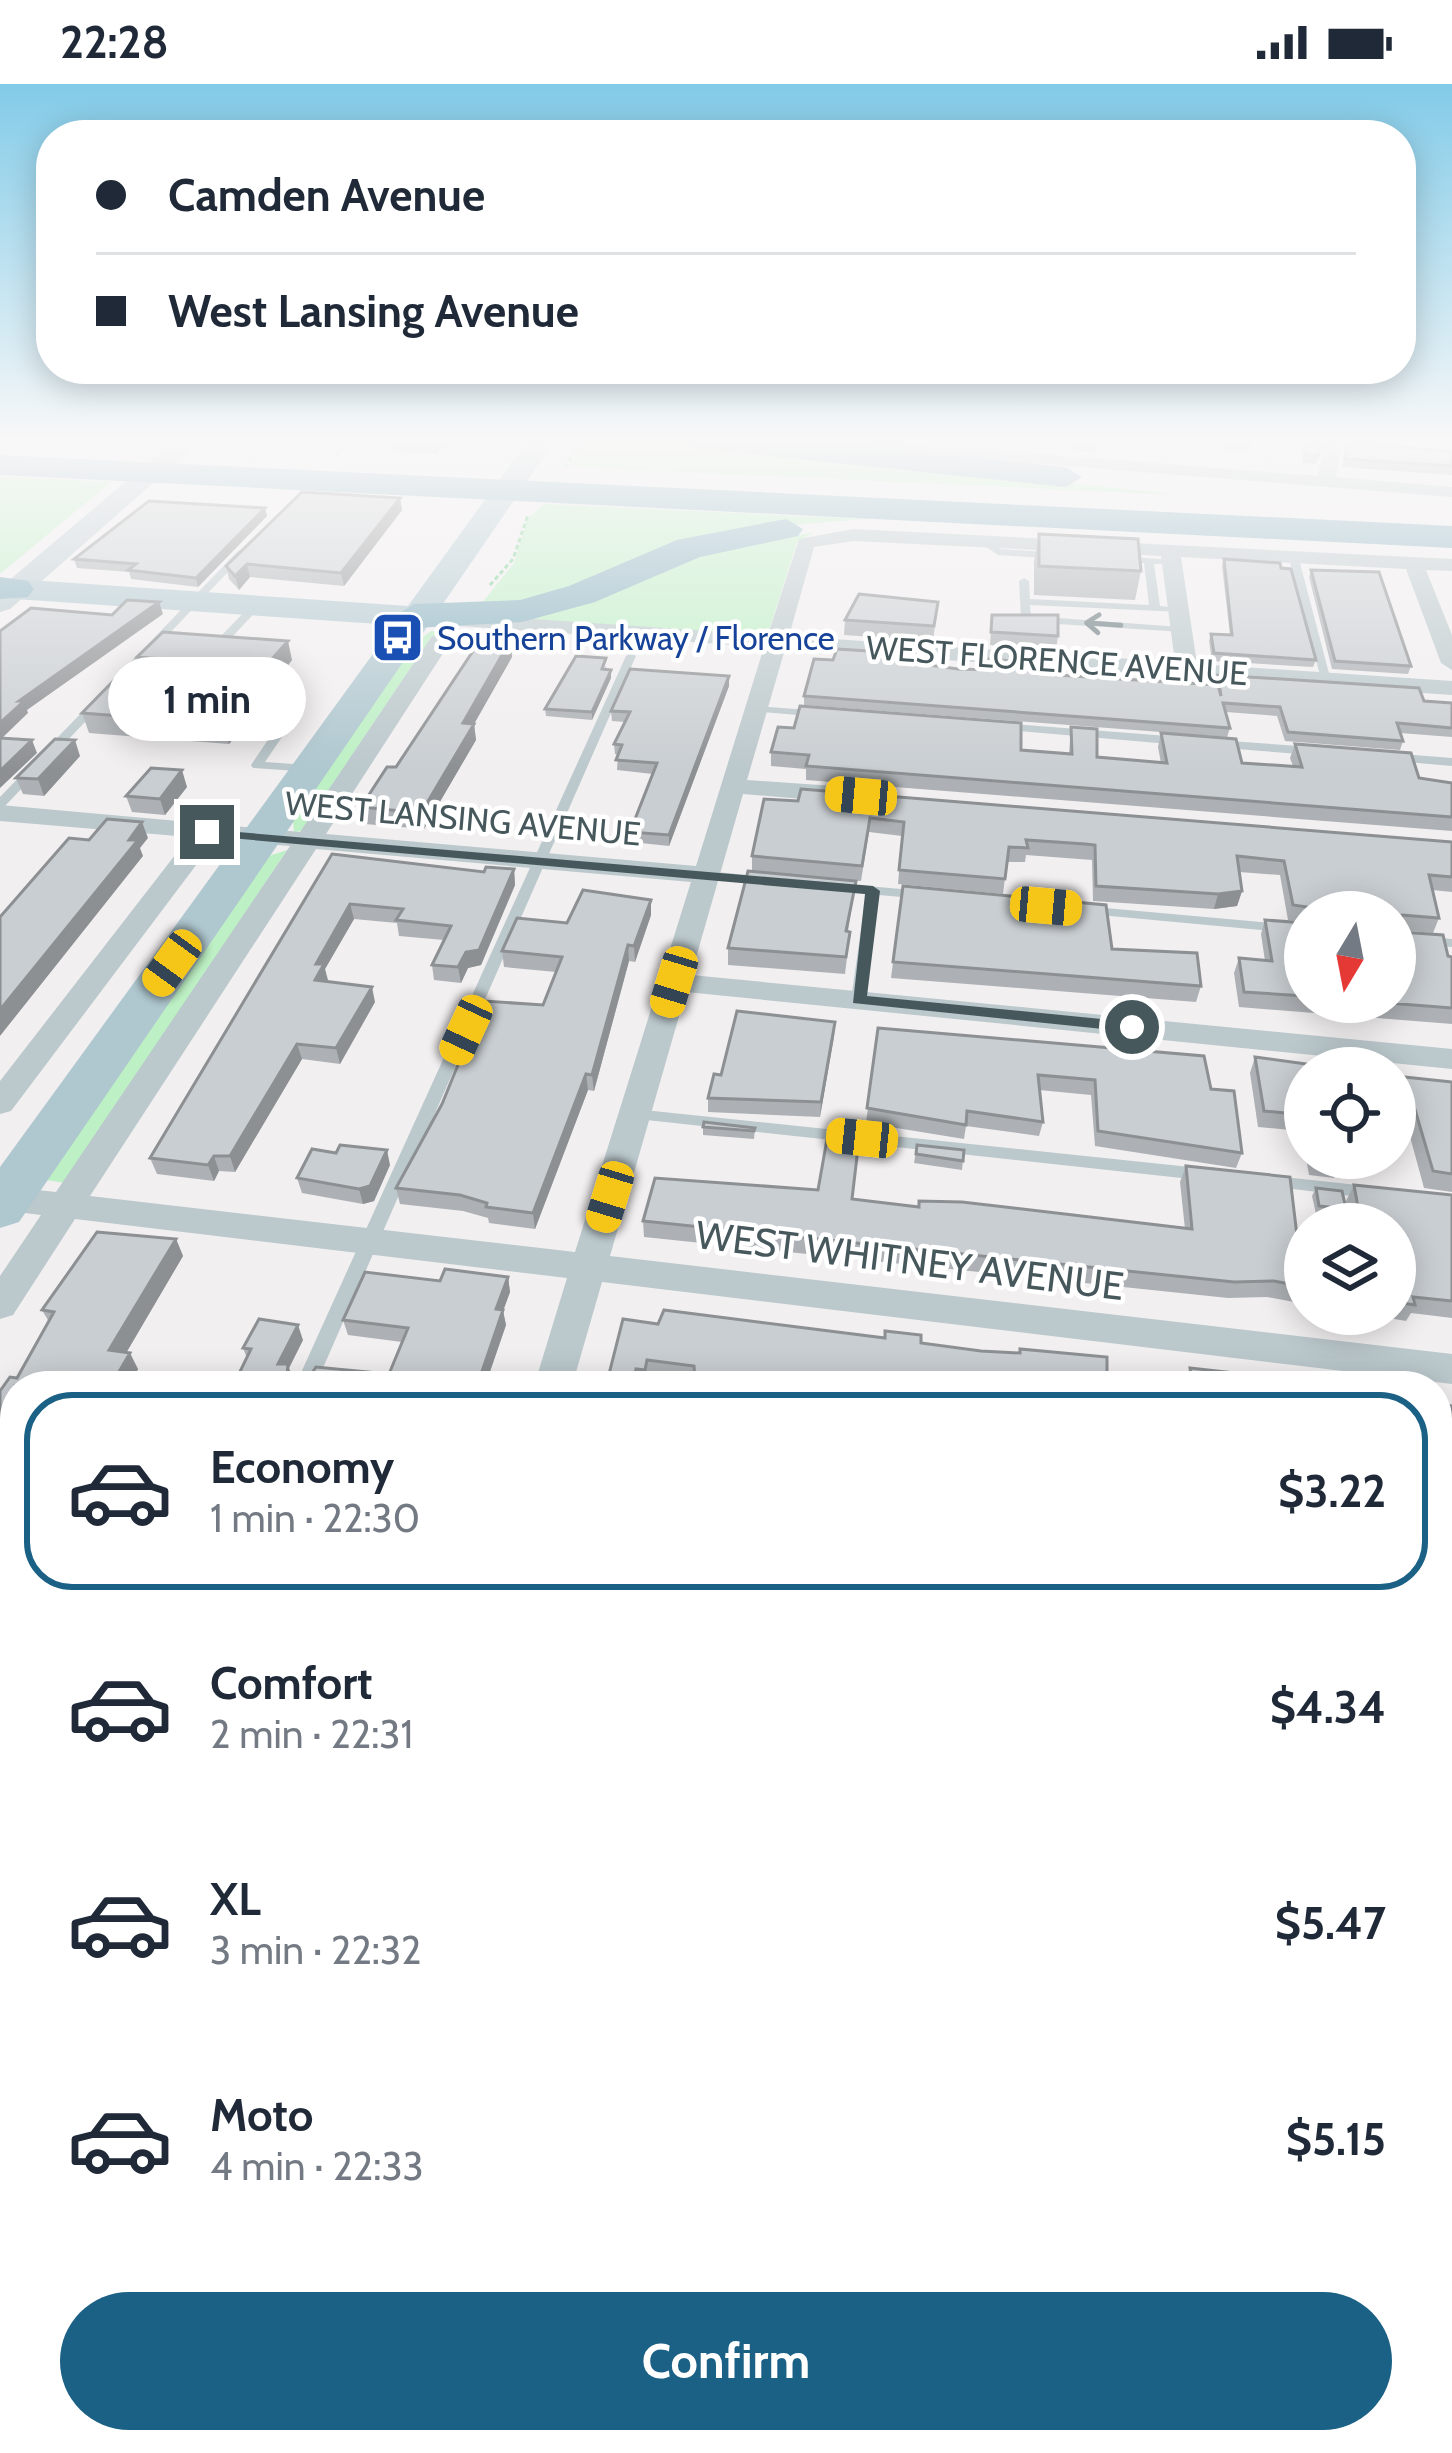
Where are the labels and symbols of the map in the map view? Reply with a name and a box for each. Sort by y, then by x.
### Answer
bus stop icon: Southern Parkway / Florence [370,610,426,666]
one-way arrow [1084,613,1123,636]
place label: Southern Parkway / Florence [437,618,835,658]
street label: WEST FLORENCE AVENUE [865,627,1249,693]
callout: 1 min [108,658,306,742]
car [824,775,898,817]
street label: WEST LANSING AVENUE [283,783,643,853]
route end [180,805,234,859]
car [1009,885,1083,927]
north arrow [1284,891,1416,1023]
car [136,923,208,1003]
car [646,942,702,1022]
car [434,990,498,1070]
route start [1105,1000,1159,1054]
car [824,1116,900,1160]
car [582,1157,638,1237]
street label: WEST WHITNEY AVENUE [693,1210,1127,1310]

